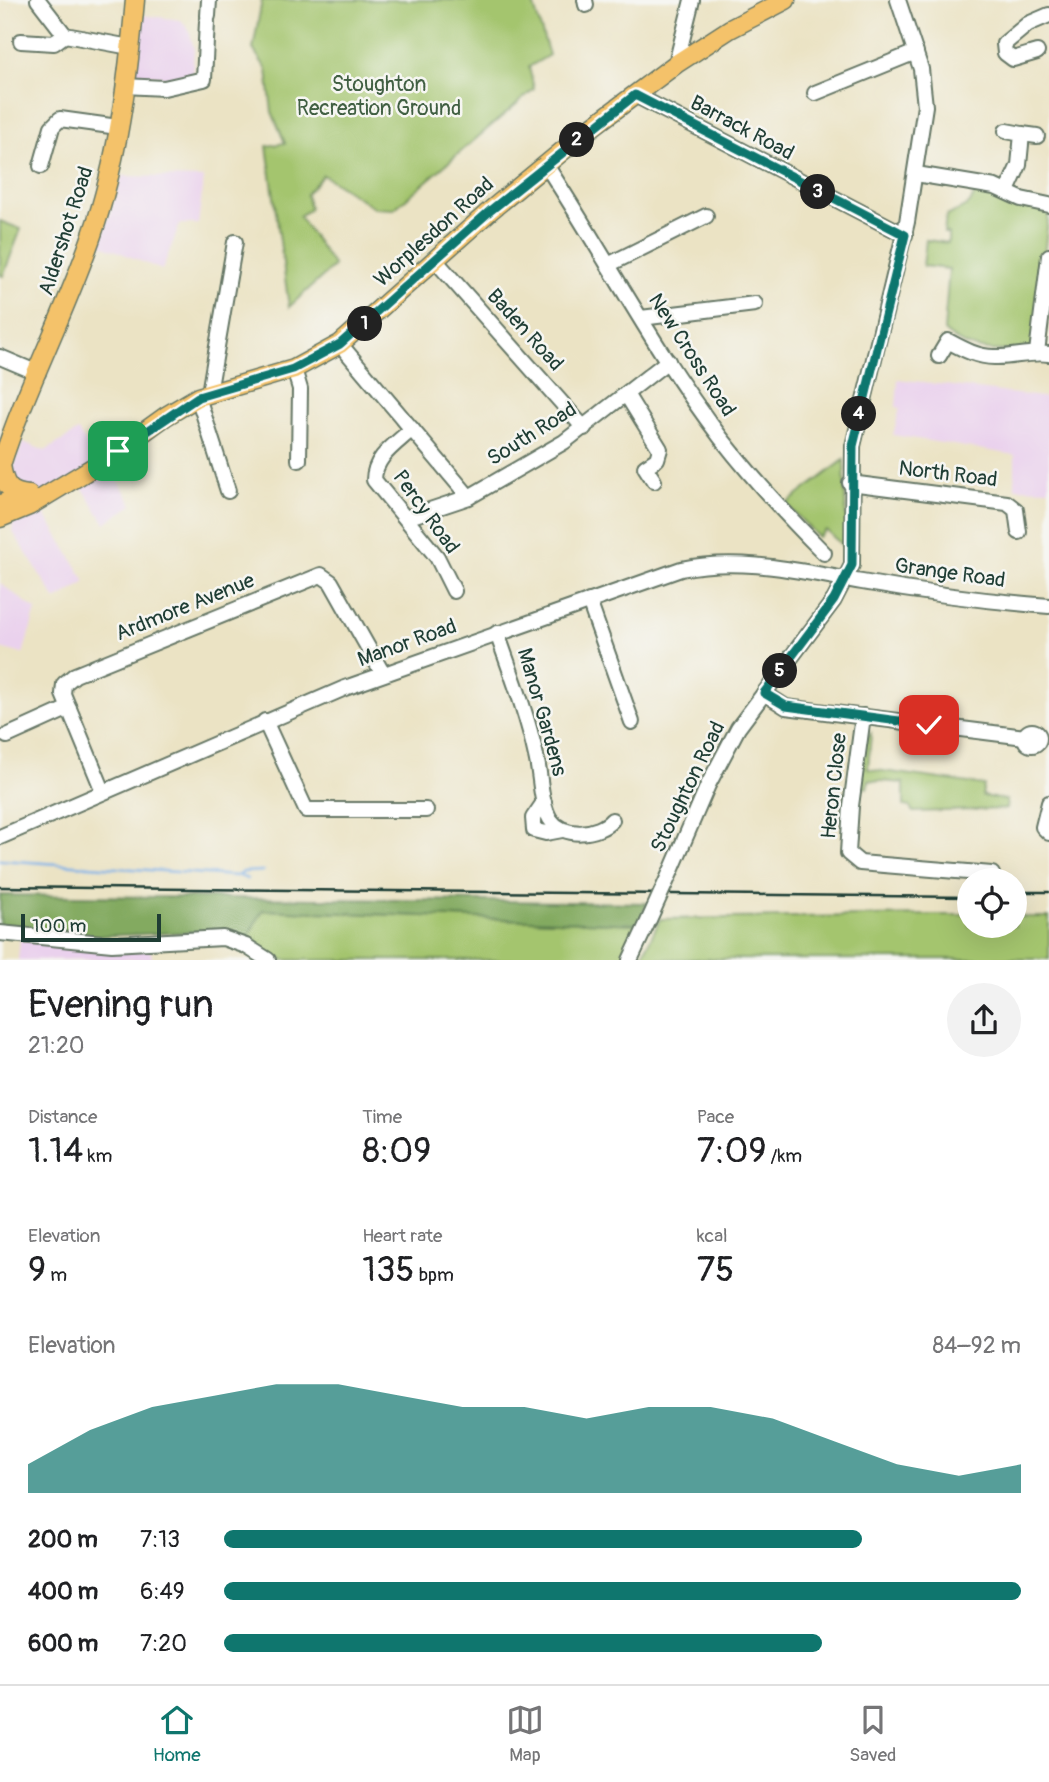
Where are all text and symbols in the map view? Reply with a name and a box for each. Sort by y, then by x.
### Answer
park label: Stoughton Recreation Ground [297,71,461,122]
street label: Barrack Road [685,89,799,167]
pin: 2 [560,122,594,158]
text: 2 [571,127,582,151]
street label: Aldershot Road [32,163,100,299]
street label: Worplesdon Road [368,171,500,293]
pin: 3 [800,174,836,210]
text: 3 [812,179,823,203]
street label: Baden Road [481,283,569,377]
street label: New Cross Road [642,288,742,422]
pin: 1 [348,306,382,342]
text: 1 [361,311,368,335]
street label: South Road [482,396,582,472]
pin: 4 [842,396,876,432]
text: 4 [853,401,864,425]
pin [88,421,148,481]
icon: arrive [99,432,137,470]
street label: North Road [897,455,999,493]
street label: Percy Road [387,465,465,559]
street label: Grange Road [893,552,1007,594]
street label: Ardmore Avenue [112,567,259,647]
street label: Manor Road [354,613,460,673]
street label: Manor Gardens [511,645,573,780]
pin: 5 [762,654,798,688]
text: 5 [774,658,785,682]
pin [899,695,959,755]
icon: check [910,706,948,744]
street label: Stoughton Road [645,717,731,857]
street label: Heron Close [815,731,853,840]
map controls [957,868,1027,938]
button: locate [957,868,1027,938]
scale bar [21,911,161,942]
text: 100 m [32,914,86,938]
text: Evening run [28,981,214,1029]
button: share [947,983,1021,1057]
text: 21:20 [28,1031,85,1060]
text: Distance [28,1105,97,1129]
text: Time [362,1105,402,1129]
text: Pace [697,1105,734,1129]
text: 1.14 [28,1129,83,1173]
text: 8:09 [362,1129,431,1173]
text: 7:09 [697,1129,766,1173]
text: km [83,1144,112,1168]
text: /km [766,1144,802,1168]
text: Elevation [28,1224,100,1248]
text: Heart rate [362,1224,442,1248]
text: kcal [697,1224,728,1248]
text: 9 [28,1248,46,1292]
text: 135 [362,1248,415,1292]
text: 75 [697,1248,734,1292]
text: m [46,1263,67,1287]
text: bpm [415,1263,454,1287]
text: Elevation [28,1331,116,1360]
text: 84–92 m [932,1331,1021,1360]
text: 200 m [28,1525,98,1554]
text: 7:13 [140,1525,180,1554]
text: 400 m [28,1577,98,1606]
text: 6:49 [140,1577,185,1606]
text: 600 m [28,1629,98,1658]
text: 7:20 [140,1629,187,1658]
tab: Home [153,1701,201,1767]
tab: Map [506,1701,544,1767]
tab: Saved [849,1701,896,1767]

